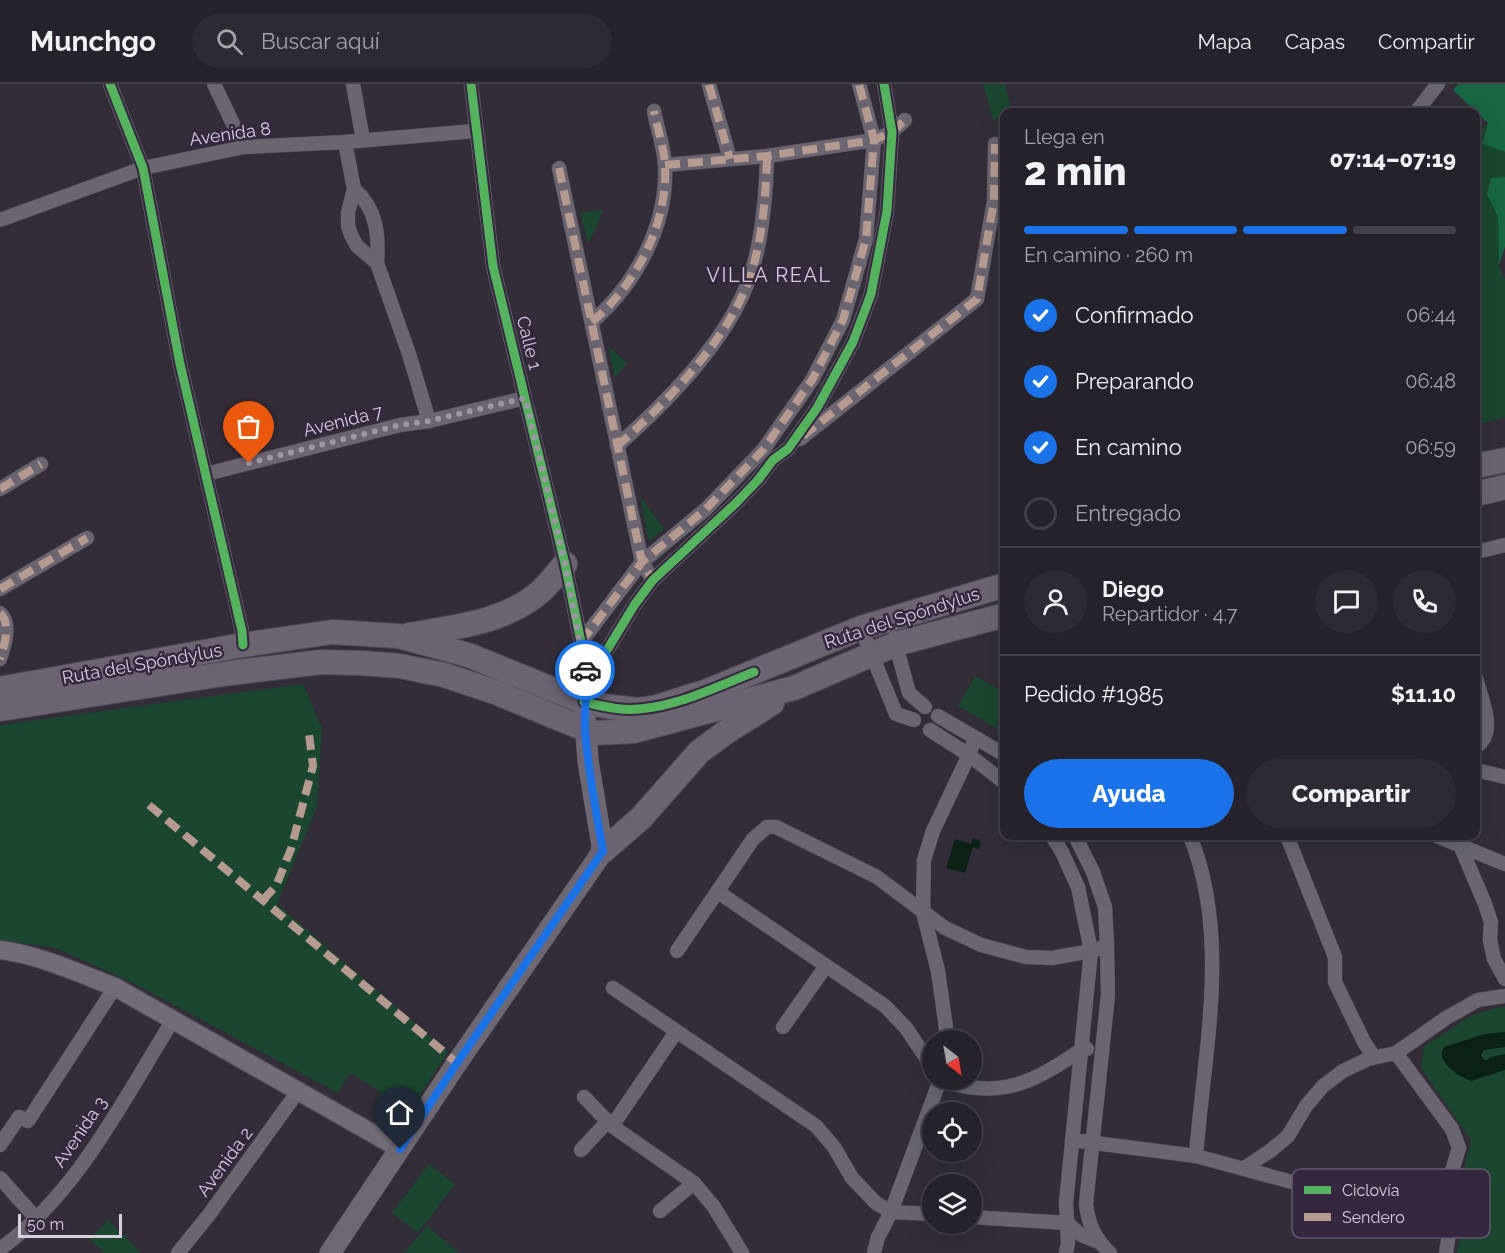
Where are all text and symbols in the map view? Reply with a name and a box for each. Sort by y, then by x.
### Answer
search box [192,14,612,68]
text: Munchgo [30,25,156,58]
icon: search [213,25,246,58]
text: Buscar aquí [261,28,380,54]
text: Mapa [1197,29,1252,54]
text: Capas [1285,29,1345,54]
text: Compartir [1378,29,1475,54]
street label: Avenida 8 [188,117,272,150]
text: Llega en [1024,125,1105,149]
text: 07:14–07:19 [1330,146,1456,172]
text: 2 min [1024,148,1127,194]
text: En camino · 260 m [1024,243,1193,267]
district label: VILLA REAL [706,263,832,287]
icon: check [1024,299,1057,332]
text: Confirmado [1075,302,1194,328]
text: 06:44 [1406,303,1456,327]
street label: Calle 1 [513,314,546,372]
icon: check [1024,365,1057,398]
text: Preparando [1075,368,1194,394]
text: 06:48 [1405,369,1456,393]
street label: Avenida 7 [301,400,385,441]
pin [223,401,274,463]
icon: bag [232,410,265,443]
icon: check [1024,431,1057,464]
text: En camino [1075,434,1182,460]
text: 06:59 [1405,435,1456,459]
text: Entregado [1075,500,1181,526]
button: person [1024,570,1087,633]
button: chat [1315,570,1378,633]
button: phone [1393,570,1456,633]
text: Diego [1102,576,1164,602]
street label: Ruta del Spóndylus [822,582,982,653]
text: Repartidor · 4.7 [1102,602,1238,626]
street label: Ruta del Spóndylus [60,639,224,688]
courier [555,640,615,700]
icon: car [569,654,602,687]
text: Pedido #1985 [1024,681,1164,707]
text: $11.10 [1391,681,1456,707]
button: Ayuda [1024,759,1234,828]
button: Compartir [1246,759,1456,828]
north arrow [922,1030,982,1090]
map controls [922,1030,982,1234]
pin [374,1087,425,1149]
street label: Avenida 3 [48,1092,111,1171]
icon: home [383,1096,416,1129]
button: locate [922,1102,982,1162]
street label: Avenida 2 [192,1123,257,1201]
legend [1292,1169,1490,1238]
button: layers [922,1174,982,1234]
text: Ciclovía [1342,1181,1400,1200]
text: Sendero [1342,1208,1405,1227]
scale bar [18,1211,122,1238]
text: 50 m [27,1215,64,1234]

